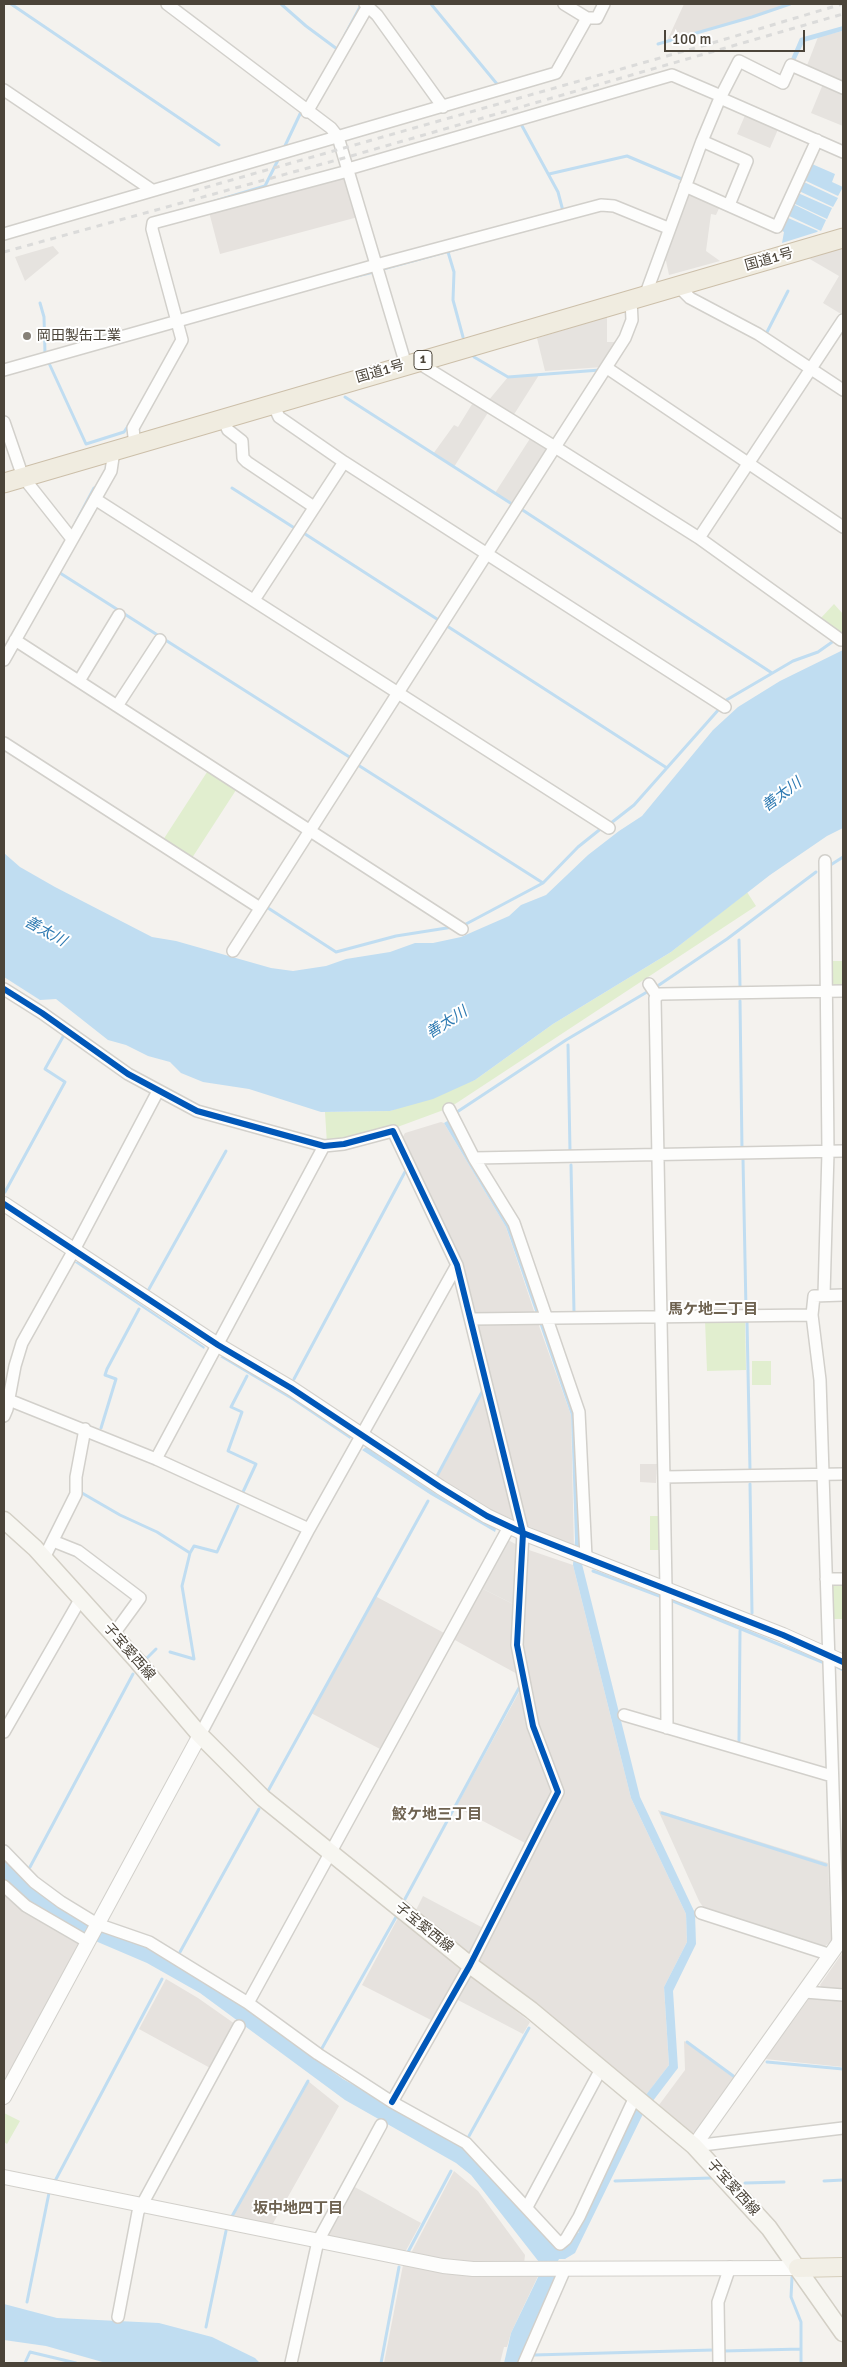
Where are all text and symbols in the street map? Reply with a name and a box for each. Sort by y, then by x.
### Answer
scale bar [667,20,808,52]
text: 100 m [672,30,712,48]
street label: 国道1号 [743,245,795,275]
place label: 岡田製缶工業 [37,328,121,344]
marker: 岡田製缶工業 [21,330,33,342]
road number: 1 [414,350,432,370]
street label: 国道1号 [354,357,406,387]
water label: 善太川 [759,774,805,816]
water label: 善太川 [21,913,69,951]
water label: 善太川 [423,1003,471,1043]
district label: 馬ケ地二丁目 [668,1301,758,1319]
street label: 子宝愛西線 [100,1620,158,1684]
district label: 鮫ケ地三丁目 [392,1806,482,1824]
street label: 子宝愛西線 [392,1899,456,1957]
street label: 子宝愛西線 [703,2156,763,2220]
district label: 坂中地四丁目 [253,2200,343,2218]

